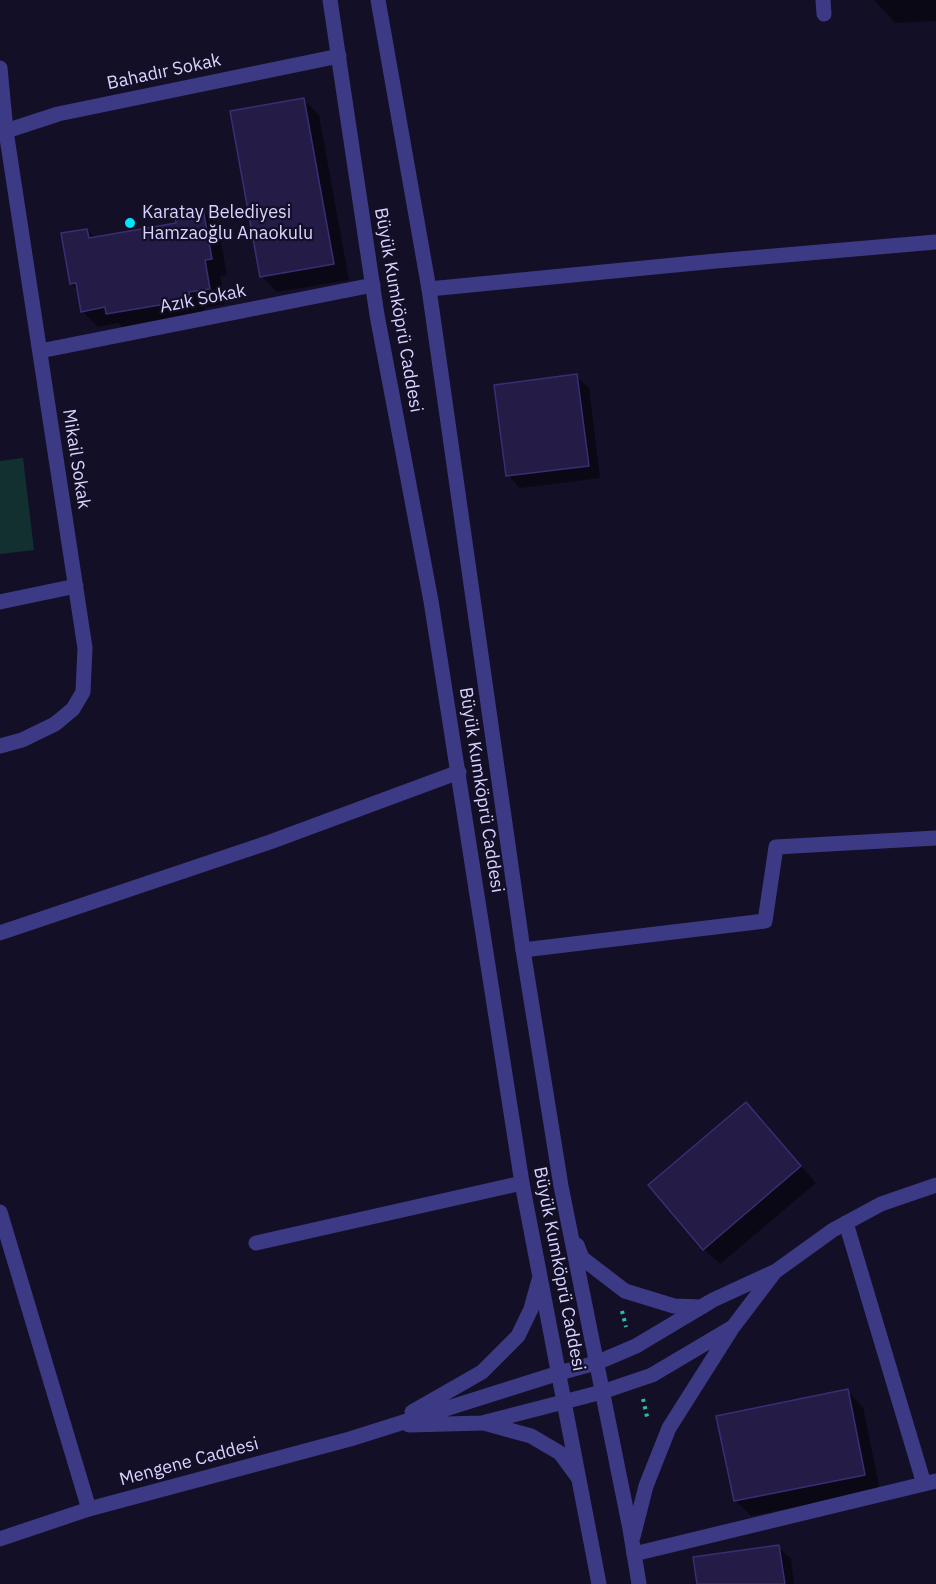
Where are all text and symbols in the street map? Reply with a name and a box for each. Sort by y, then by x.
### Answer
street label: Bahadır Sokak [105,49,223,95]
place label: Karatay Belediyesi Hamzaoğlu Anaokulu [142,202,313,244]
street label: Büyük Kumköprü Caddesi [369,206,427,414]
marker: Karatay Belediyesi Hamzaoğlu Anaokulu [123,216,137,230]
street label: Azık Sokak [158,280,248,318]
street label: Mikail Sokak [57,408,95,510]
street label: Büyük Kumköprü Caddesi [454,686,508,894]
street label: Büyük Kumköprü Caddesi [529,1165,589,1373]
street label: Mengene Caddesi [117,1433,261,1491]

